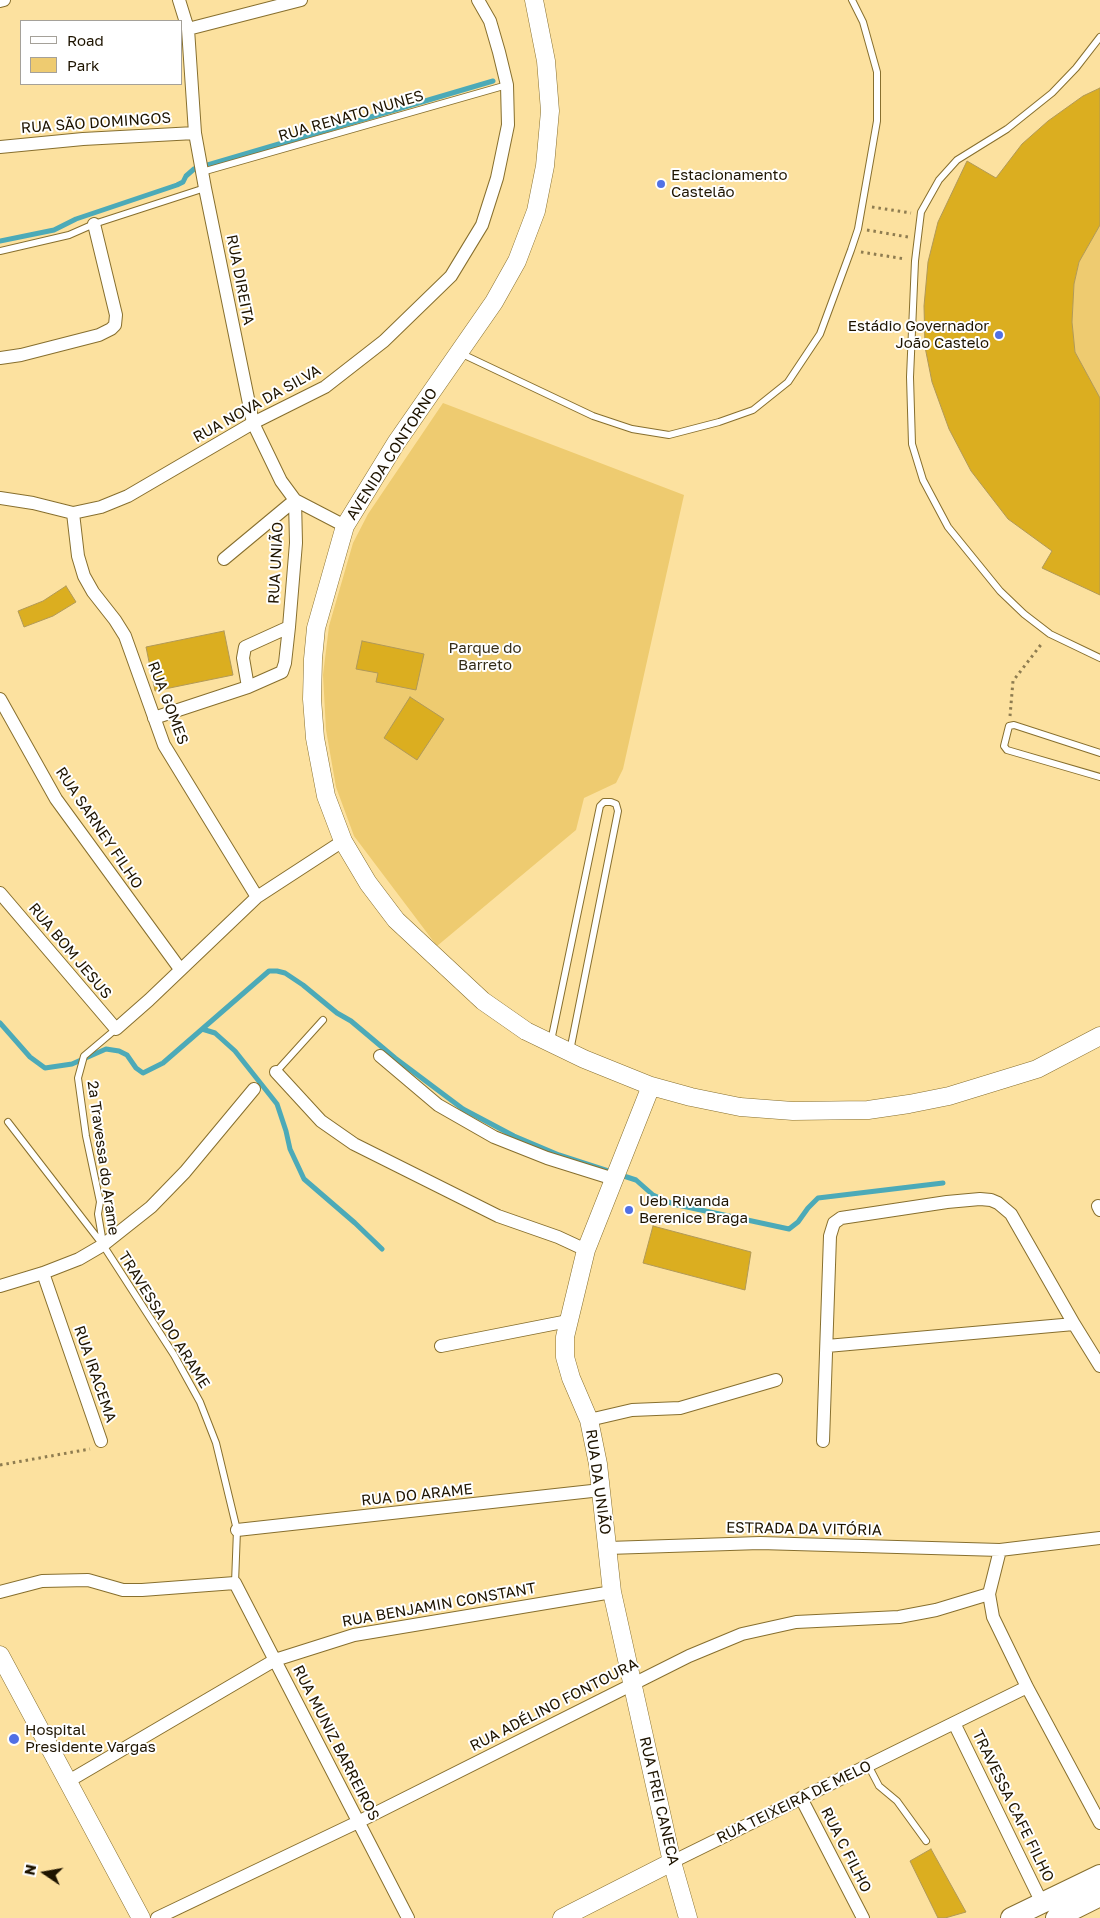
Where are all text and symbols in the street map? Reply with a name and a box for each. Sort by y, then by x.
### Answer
legend [20,20,182,85]
text: Road [67,31,104,49]
text: Park [67,56,99,74]
street label: RUA RENATO NUNES [276,87,426,145]
street label: RUA SÃO DOMINGOS [20,109,172,137]
place label: Estacionamento Castelão [671,166,788,201]
marker: Estacionamento Castelão [655,178,667,190]
street label: RUA DIREITA [222,233,258,327]
place label: Estádio Governador João Castelo [848,317,989,352]
marker: Estádio Governador João Castelo [993,329,1005,341]
street label: RUA NOVA DA SILVA [190,361,324,447]
street label: AVENIDA CONTORNO [343,385,441,523]
street label: RUA UNIÃO [265,521,287,605]
park label: Parque do Barreto [449,639,521,674]
street label: RUA GOMES [144,659,192,747]
street label: RUA SARNEY FILHO [52,764,146,892]
street label: RUA BOM JESUS [25,899,115,1003]
street label: 2ª Travessa do Arame [83,1080,123,1236]
place label: Ueb Rivanda Berenice Braga [639,1192,748,1227]
marker: Ueb Rivanda Berenice Braga [623,1204,635,1216]
street label: TRAVESSA DO ARAME [115,1248,213,1392]
street label: RUA IRACEMA [70,1323,120,1425]
street label: RUA DA UNIÃO [582,1428,614,1536]
street label: RUA DO ARAME [360,1480,474,1510]
street label: ESTRADA DA VITÓRIA [726,1519,882,1539]
street label: RUA BENJAMIN CONSTANT [341,1579,537,1631]
street label: RUA ADÉLINO FONTOURA [467,1655,641,1755]
street label: RUA MUNIZ BARREIROS [289,1662,383,1824]
place label: Hospital Presidente Vargas [25,1721,156,1756]
street label: TRAVESSA CAFE FILHO [968,1727,1058,1885]
marker: Hospital Presidente Vargas [7,1732,21,1746]
street label: RUA FREI CANECA [635,1735,683,1867]
street label: RUA TEIXEIRA DE MELO [714,1757,874,1847]
street label: RUA C FILHO [817,1804,875,1896]
north arrow [20,1848,70,1898]
text: N [20,1863,39,1877]

